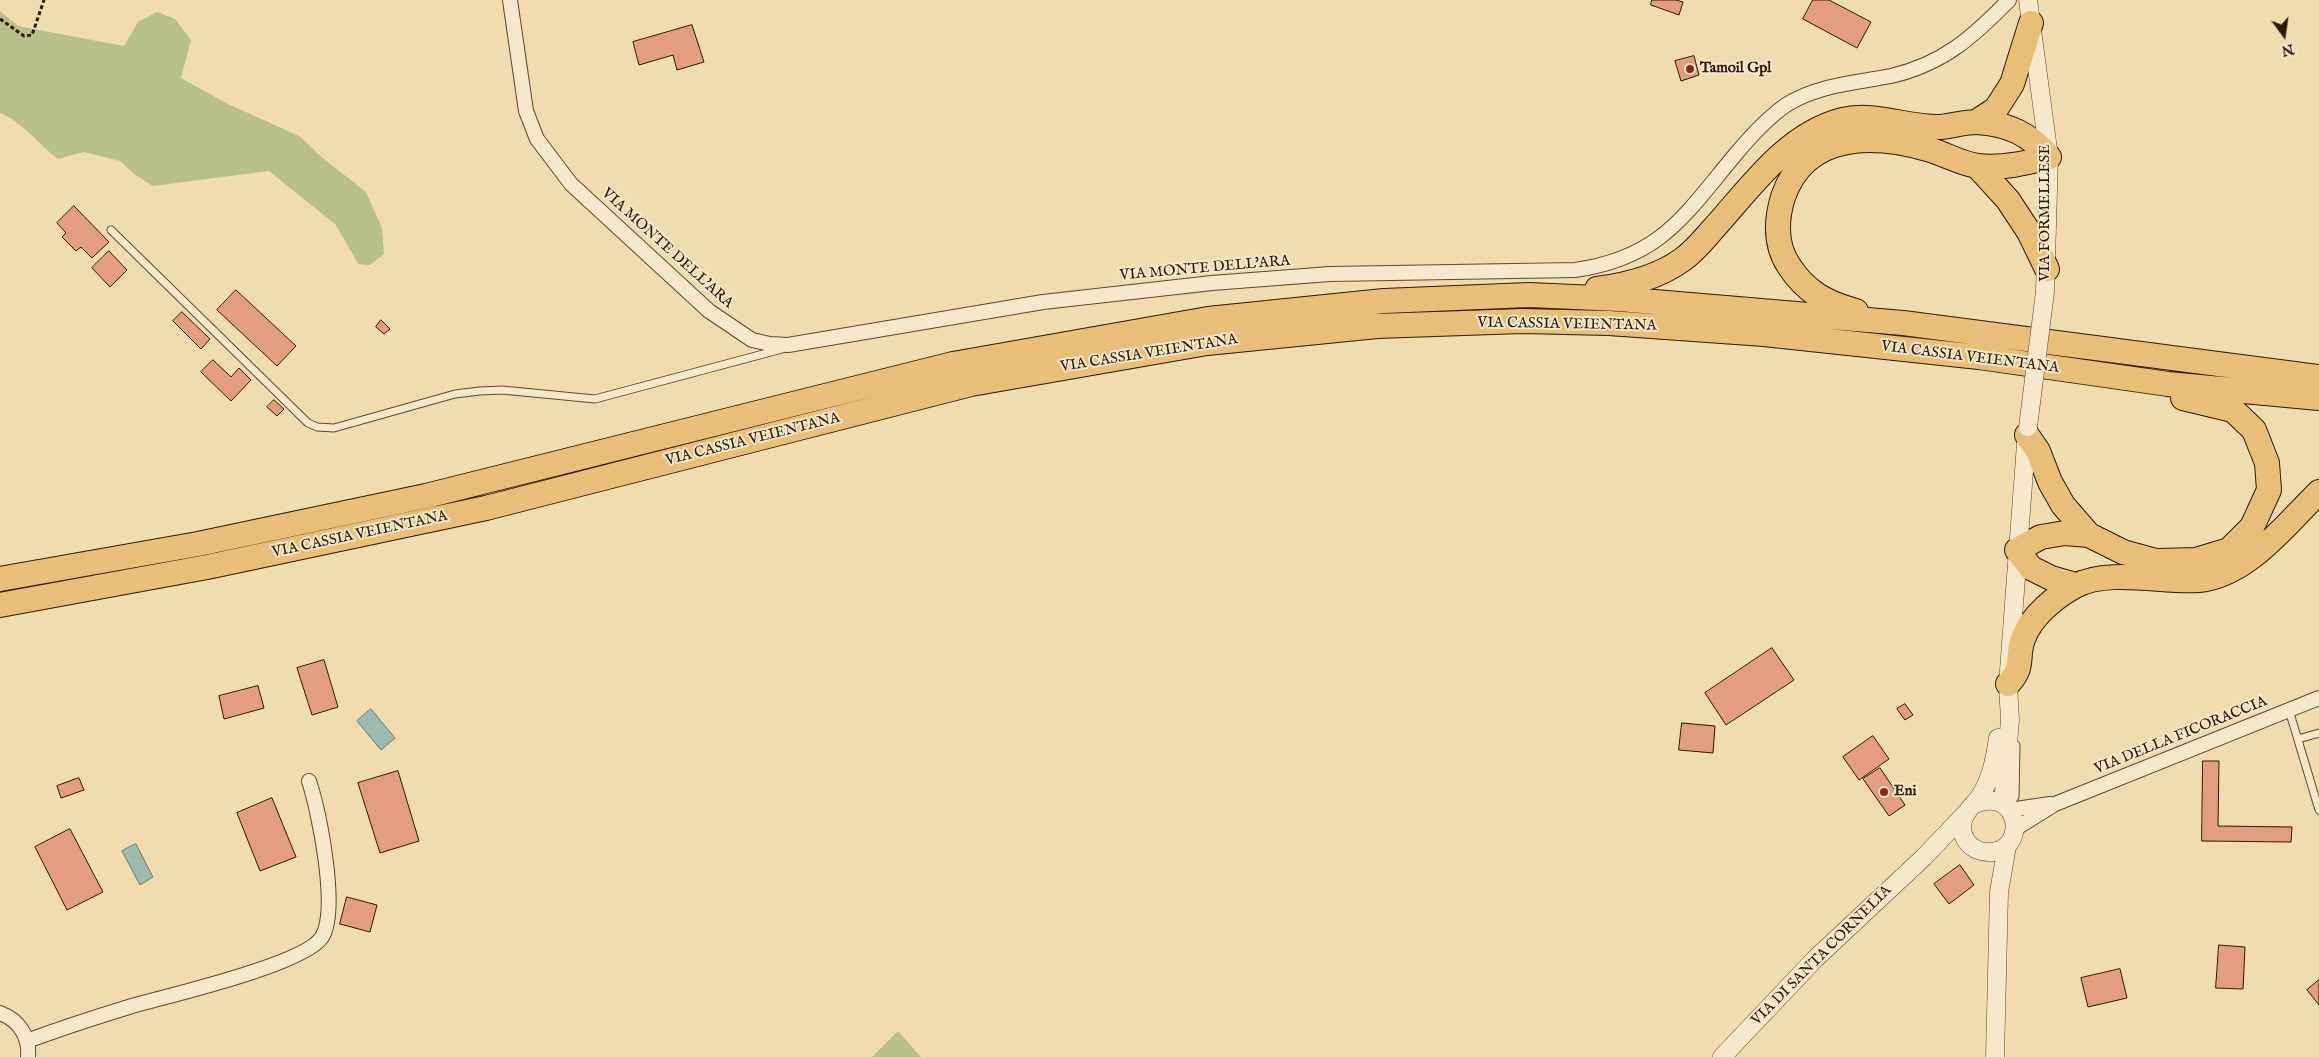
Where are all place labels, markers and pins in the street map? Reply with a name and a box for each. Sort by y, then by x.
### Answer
place label: Tamoil Gpl [1700,60,1771,78]
marker: Tamoil Gpl [1684,63,1696,75]
place label: Eni [1894,783,1916,801]
marker: Eni [1878,786,1890,798]

